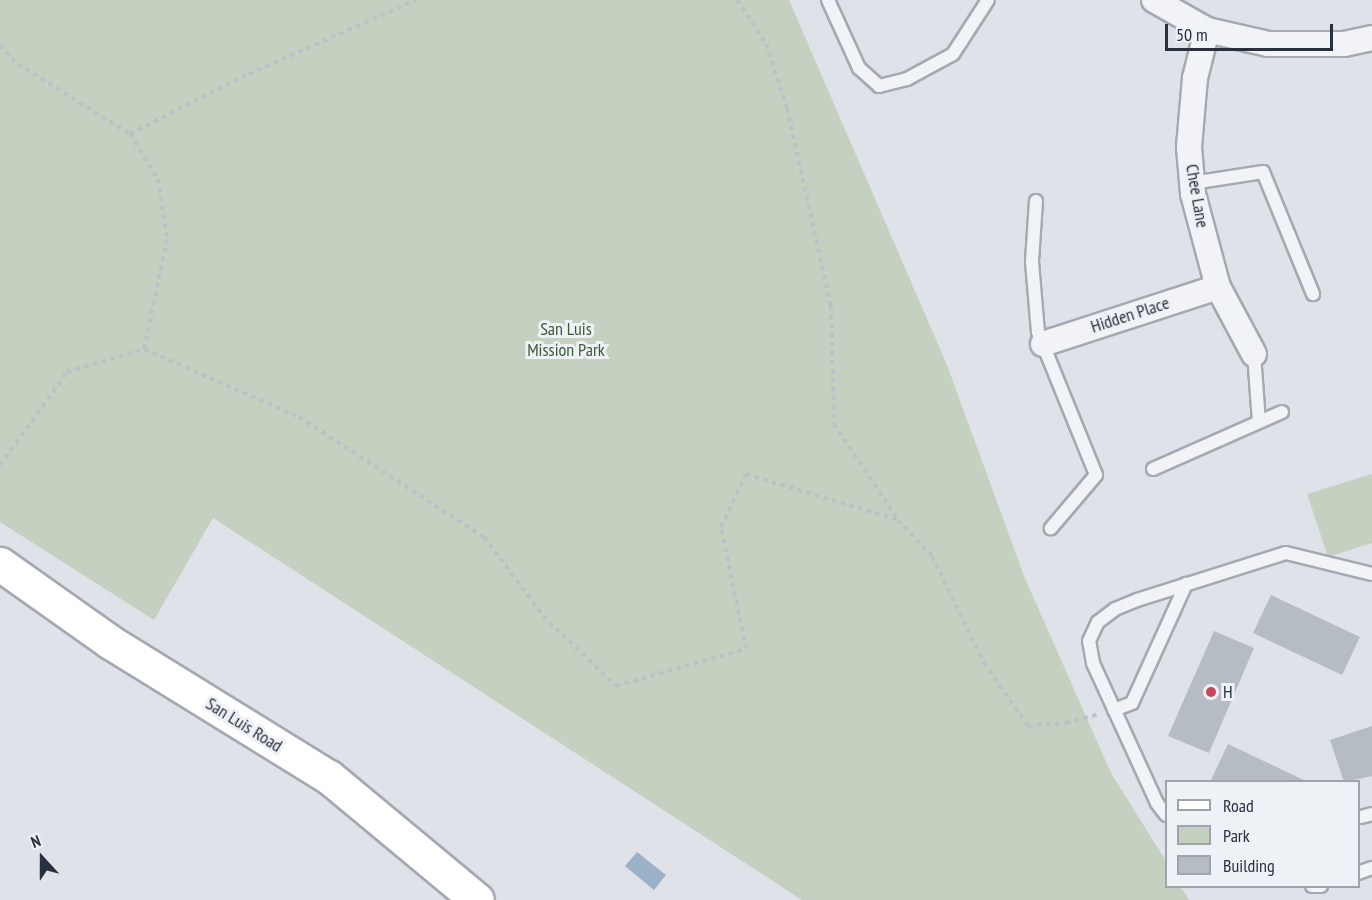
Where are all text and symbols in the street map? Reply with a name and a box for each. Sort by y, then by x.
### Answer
scale bar [1168,12,1336,50]
text: 50 m [1176,23,1208,46]
street label: Chee Lane [1181,162,1213,230]
street label: Hidden Place [1088,292,1172,338]
park label: San Luis Mission Park [527,319,605,362]
place label: H [1223,681,1233,703]
marker: H [1204,685,1218,699]
street label: San Luis Road [202,693,286,757]
legend [1165,780,1360,888]
text: Road [1223,794,1254,817]
text: Park [1223,824,1250,847]
north arrow [12,828,72,888]
text: N [28,830,43,852]
text: Building [1223,854,1275,877]

